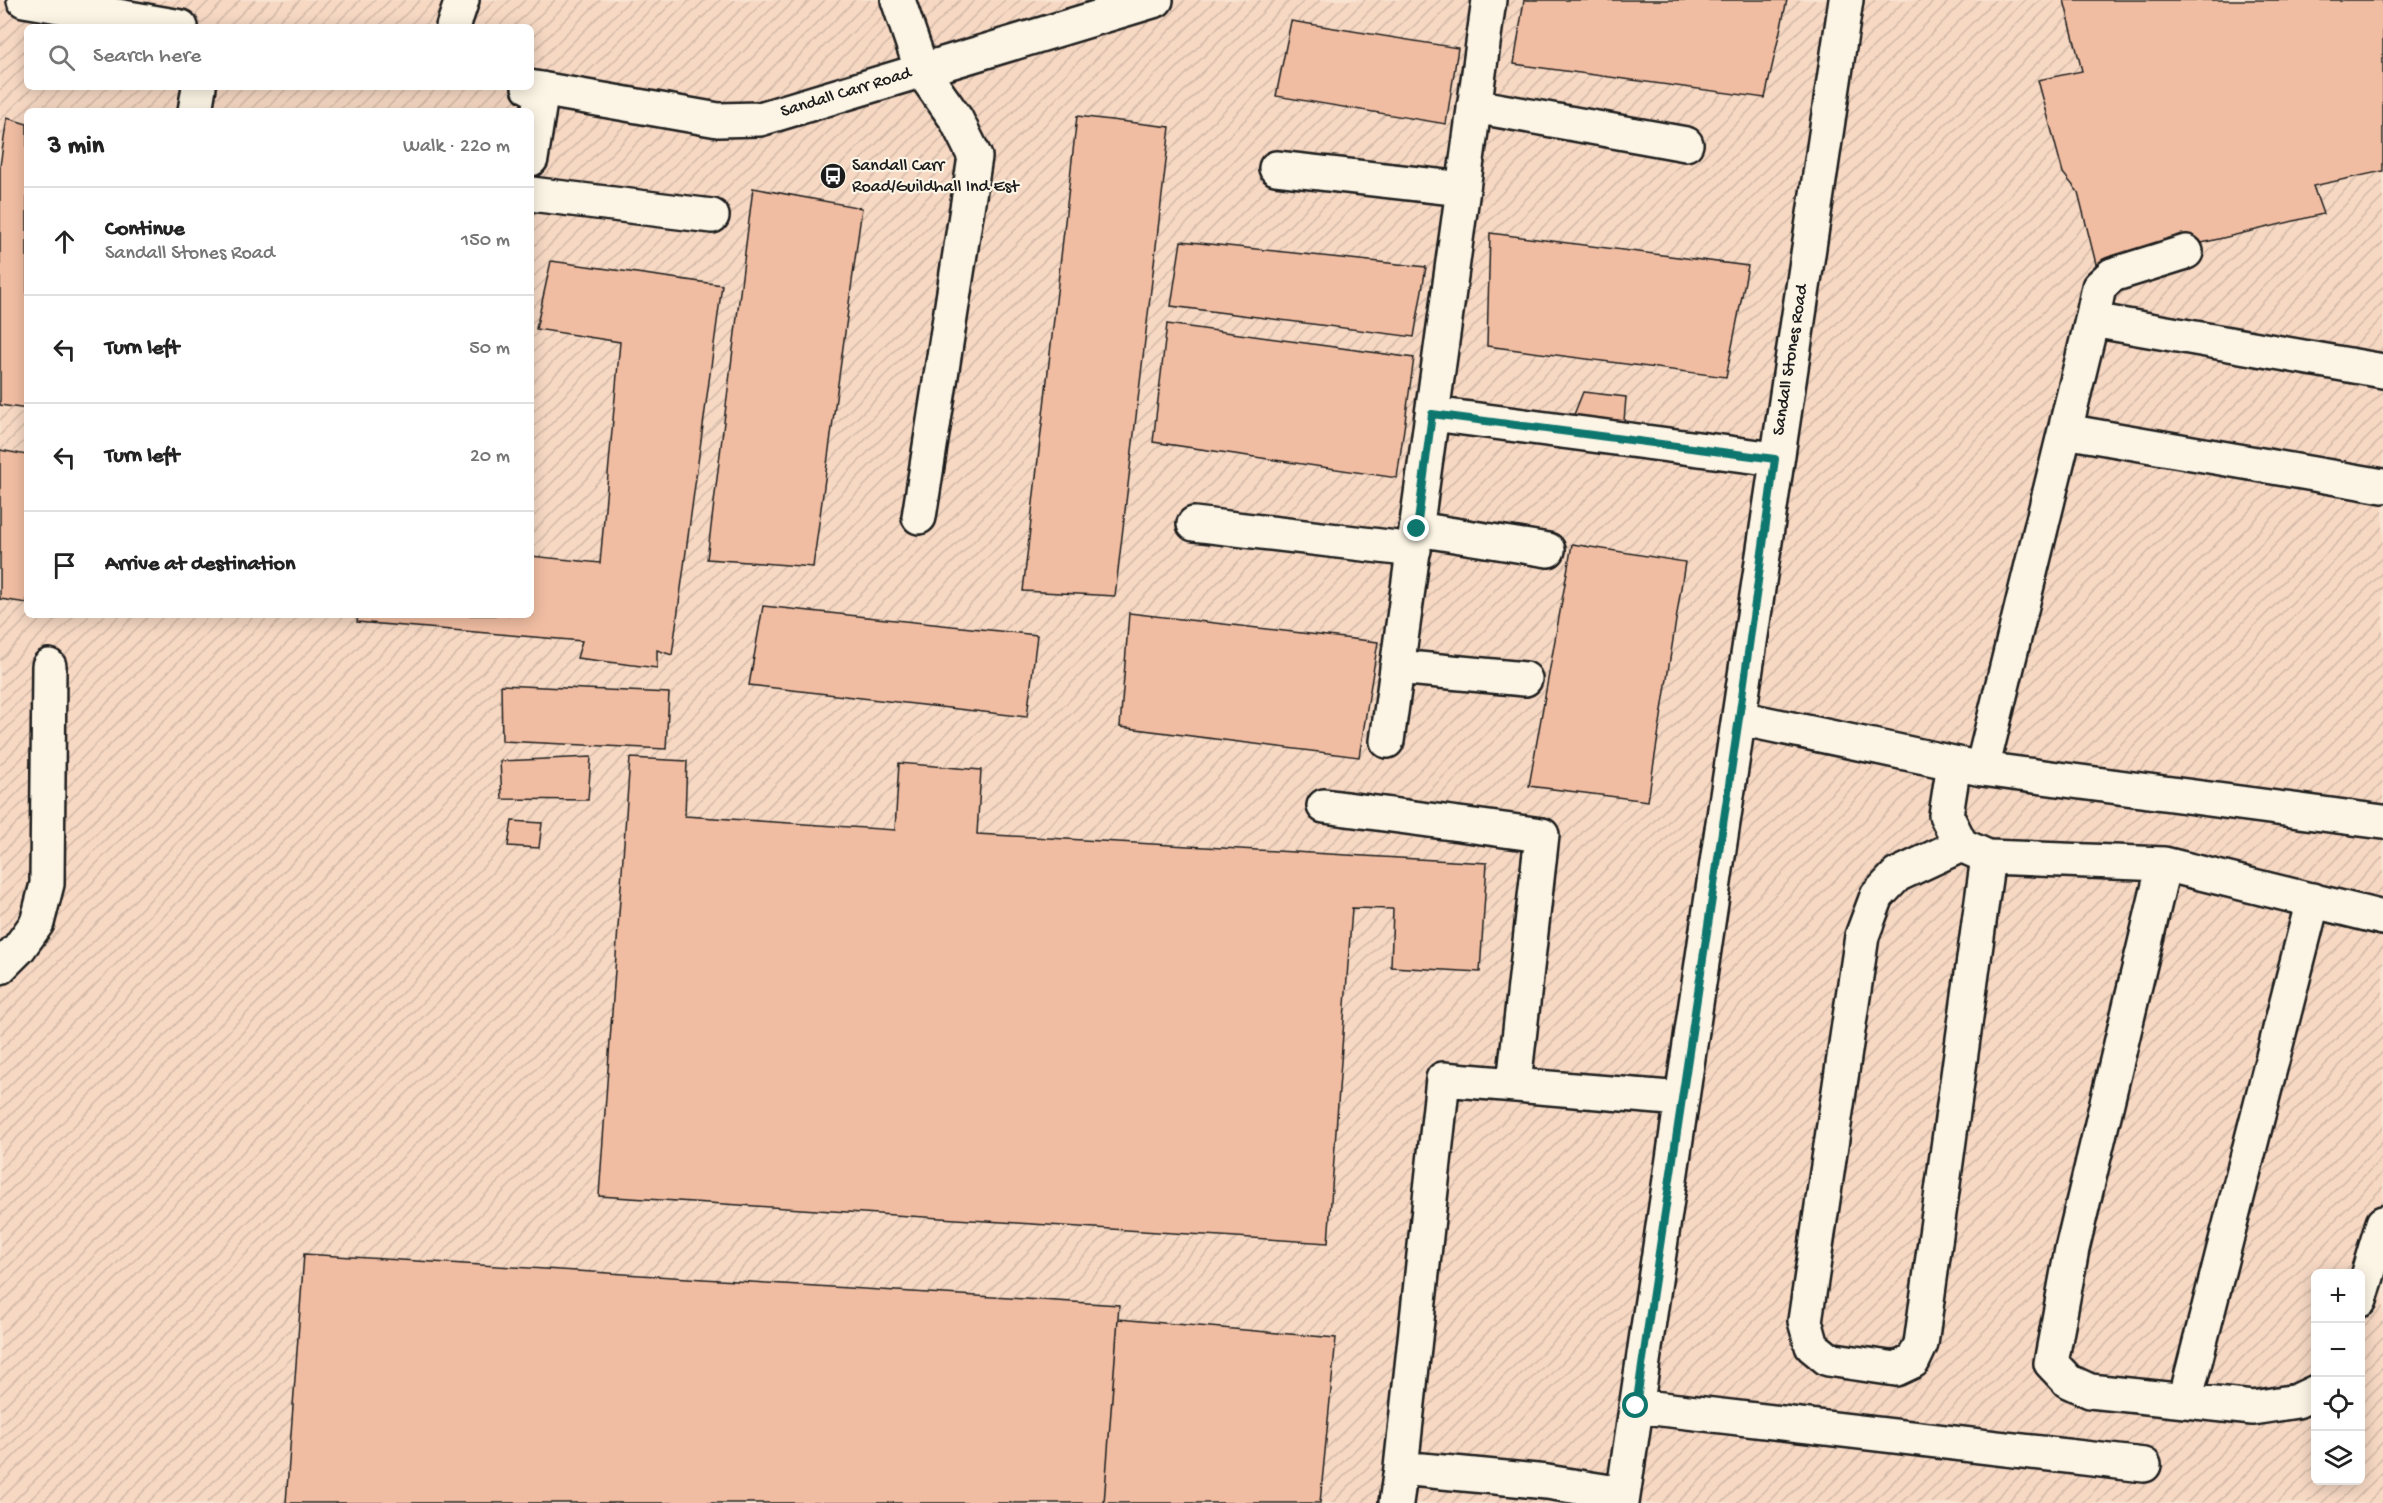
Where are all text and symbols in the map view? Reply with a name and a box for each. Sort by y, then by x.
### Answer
search box [24,24,534,90]
icon: search [45,41,78,74]
text: Search here [93,44,201,70]
street label: Sandall Carr Road [778,63,915,123]
text: 3 min [48,132,104,163]
text: Walk · 220 m [403,136,510,159]
place label: Sandall Carr Road/Guildhall Ind Est [852,156,1020,198]
bus stop icon: Sandall Carr Road/Guildhall Ind Est [818,161,848,191]
text: Continue [105,217,185,243]
icon: ahead [48,225,81,258]
text: 150 m [461,230,510,253]
text: Sandall Stones Road [105,243,275,266]
street label: Sandall Stones Road [1769,282,1814,437]
icon: left [48,333,81,366]
text: Turn left [105,336,179,362]
text: 50 m [469,338,510,361]
icon: left [48,441,81,474]
text: Turn left [105,444,179,470]
text: 20 m [470,446,510,469]
route end [1403,515,1429,541]
icon: arrive [48,549,81,582]
text: Arrive at destination [105,552,295,578]
map controls [2311,1269,2365,1485]
button: + [2311,1269,2365,1323]
button: − [2311,1323,2365,1377]
button: locate [2311,1377,2365,1431]
route start [1622,1392,1648,1418]
button: layers [2311,1431,2365,1485]

